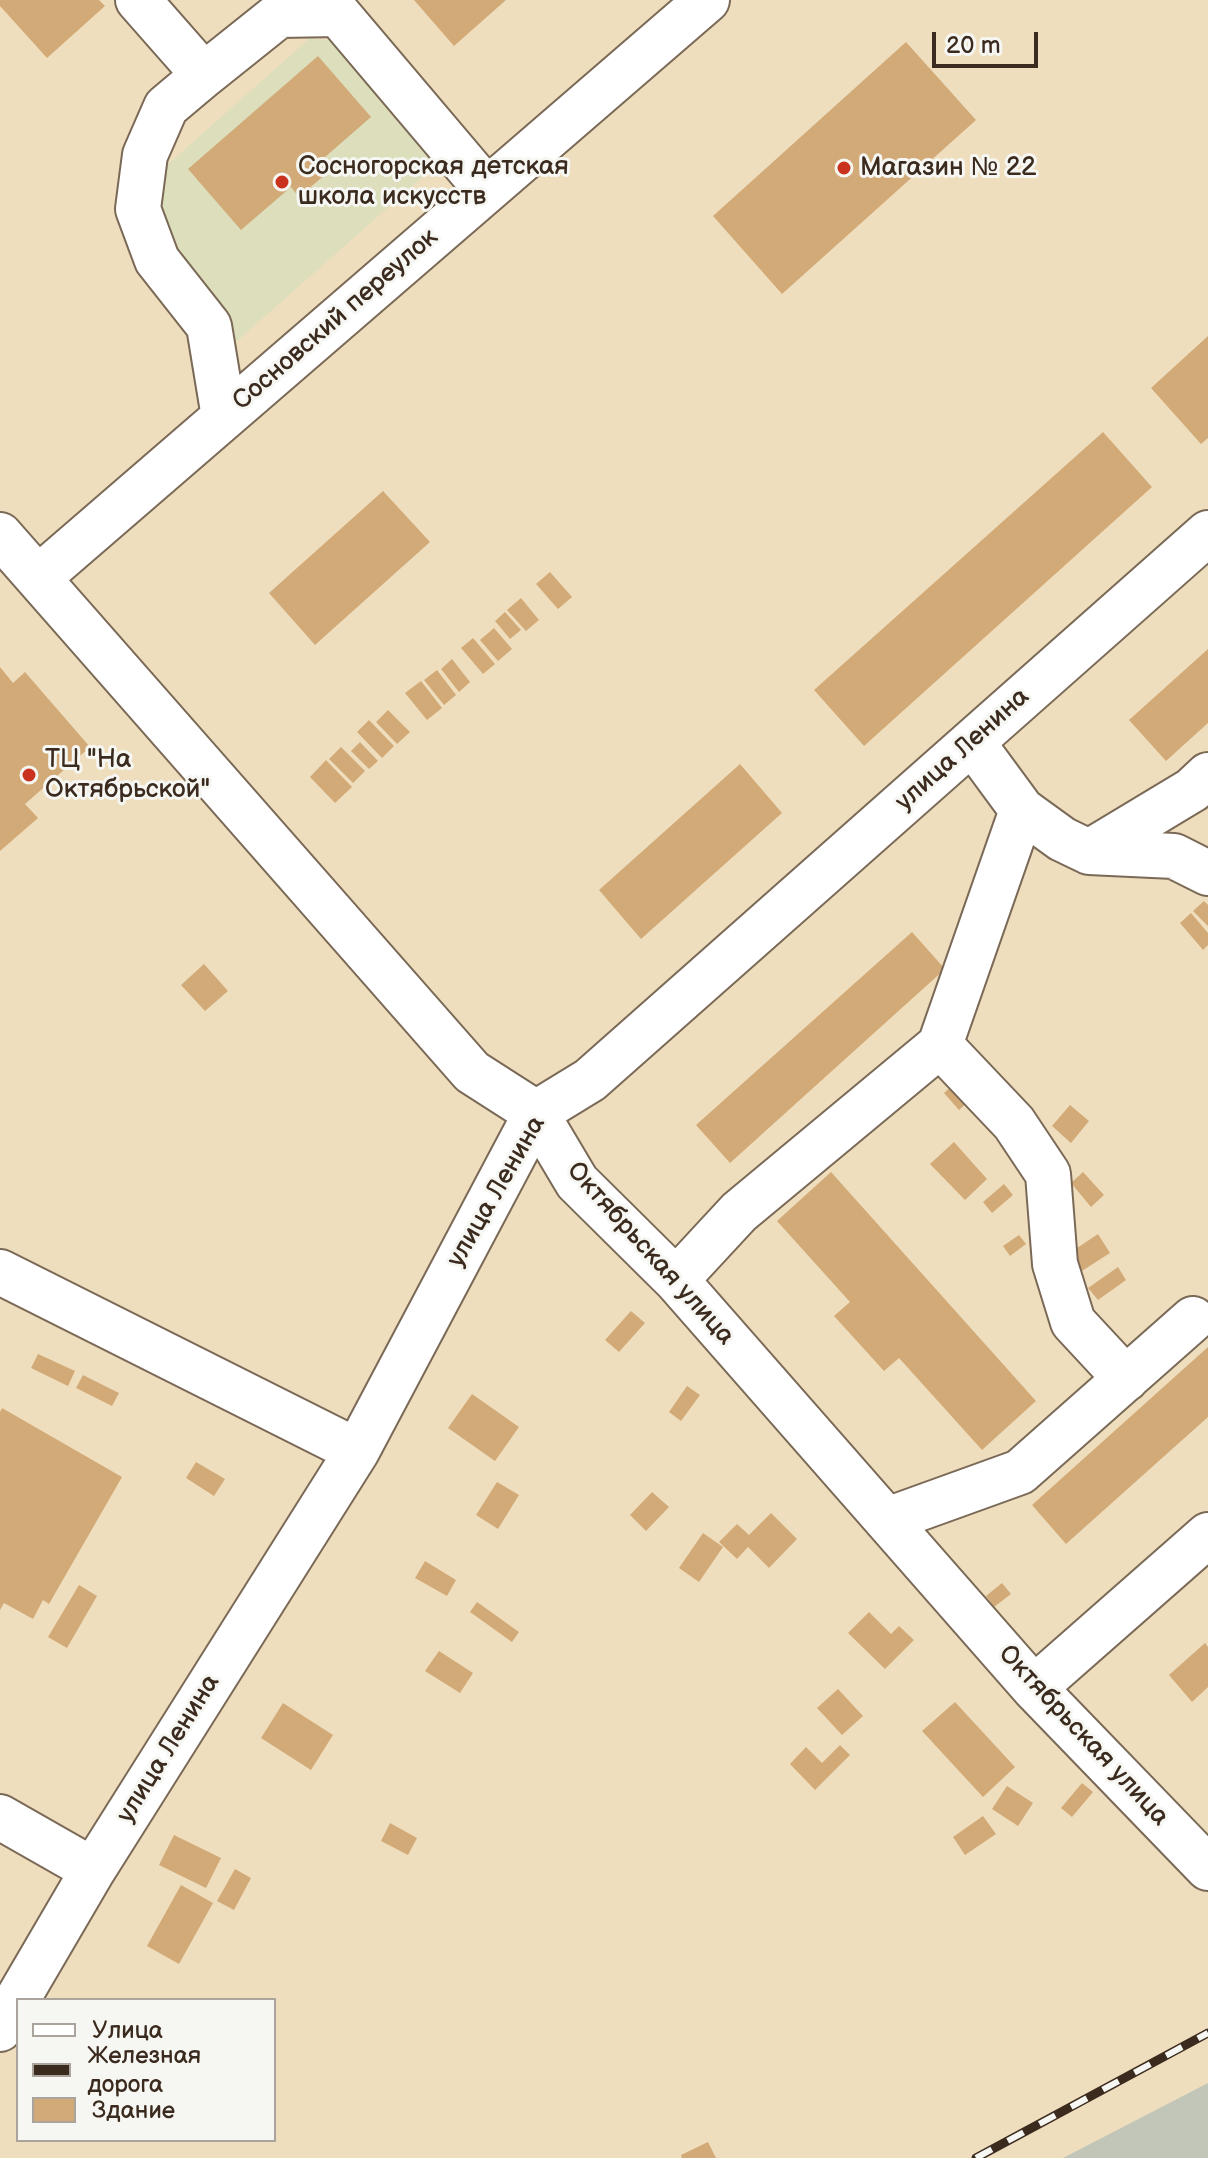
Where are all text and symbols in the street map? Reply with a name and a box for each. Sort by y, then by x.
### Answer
scale bar [936,16,1042,66]
text: 20 m [946,31,1001,60]
place label: Сосногорская детская школа искусств [298,151,569,212]
place label: Магазин № 22 [860,152,1036,184]
marker: Магазин № 22 [835,159,853,177]
marker: Сосногорская детская школа искусств [273,173,291,191]
street label: Сосновский переулок [227,222,445,418]
street label: улица Ленина [890,682,1036,818]
place label: ТЦ "На Октябрьской" [45,744,210,806]
marker: ТЦ "На Октябрьской" [20,766,38,784]
street label: улица Ленина [441,1111,553,1273]
street label: Октябрьская улица [560,1156,740,1352]
street label: Октябрьская улица [991,1639,1175,1833]
street label: улица Ленина [111,1669,227,1829]
legend [16,1998,276,2142]
text: Улица [92,2016,163,2045]
text: Железная дорога [87,2041,201,2099]
text: Здание [92,2096,175,2125]

